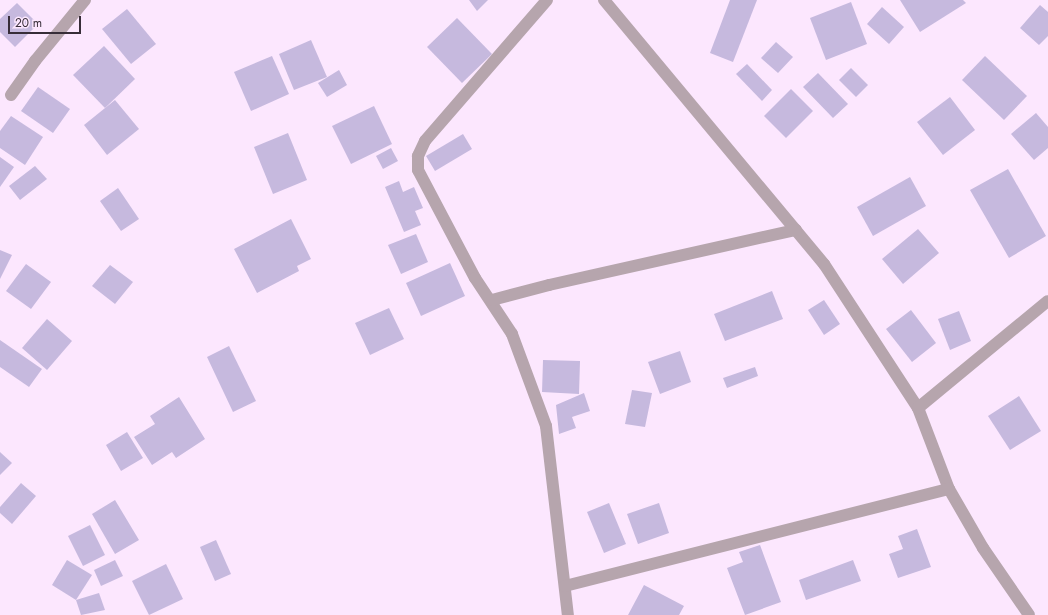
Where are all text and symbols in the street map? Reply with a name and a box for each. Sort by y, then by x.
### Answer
scale bar [10,8,83,34]
text: 20 m [15,14,42,32]

